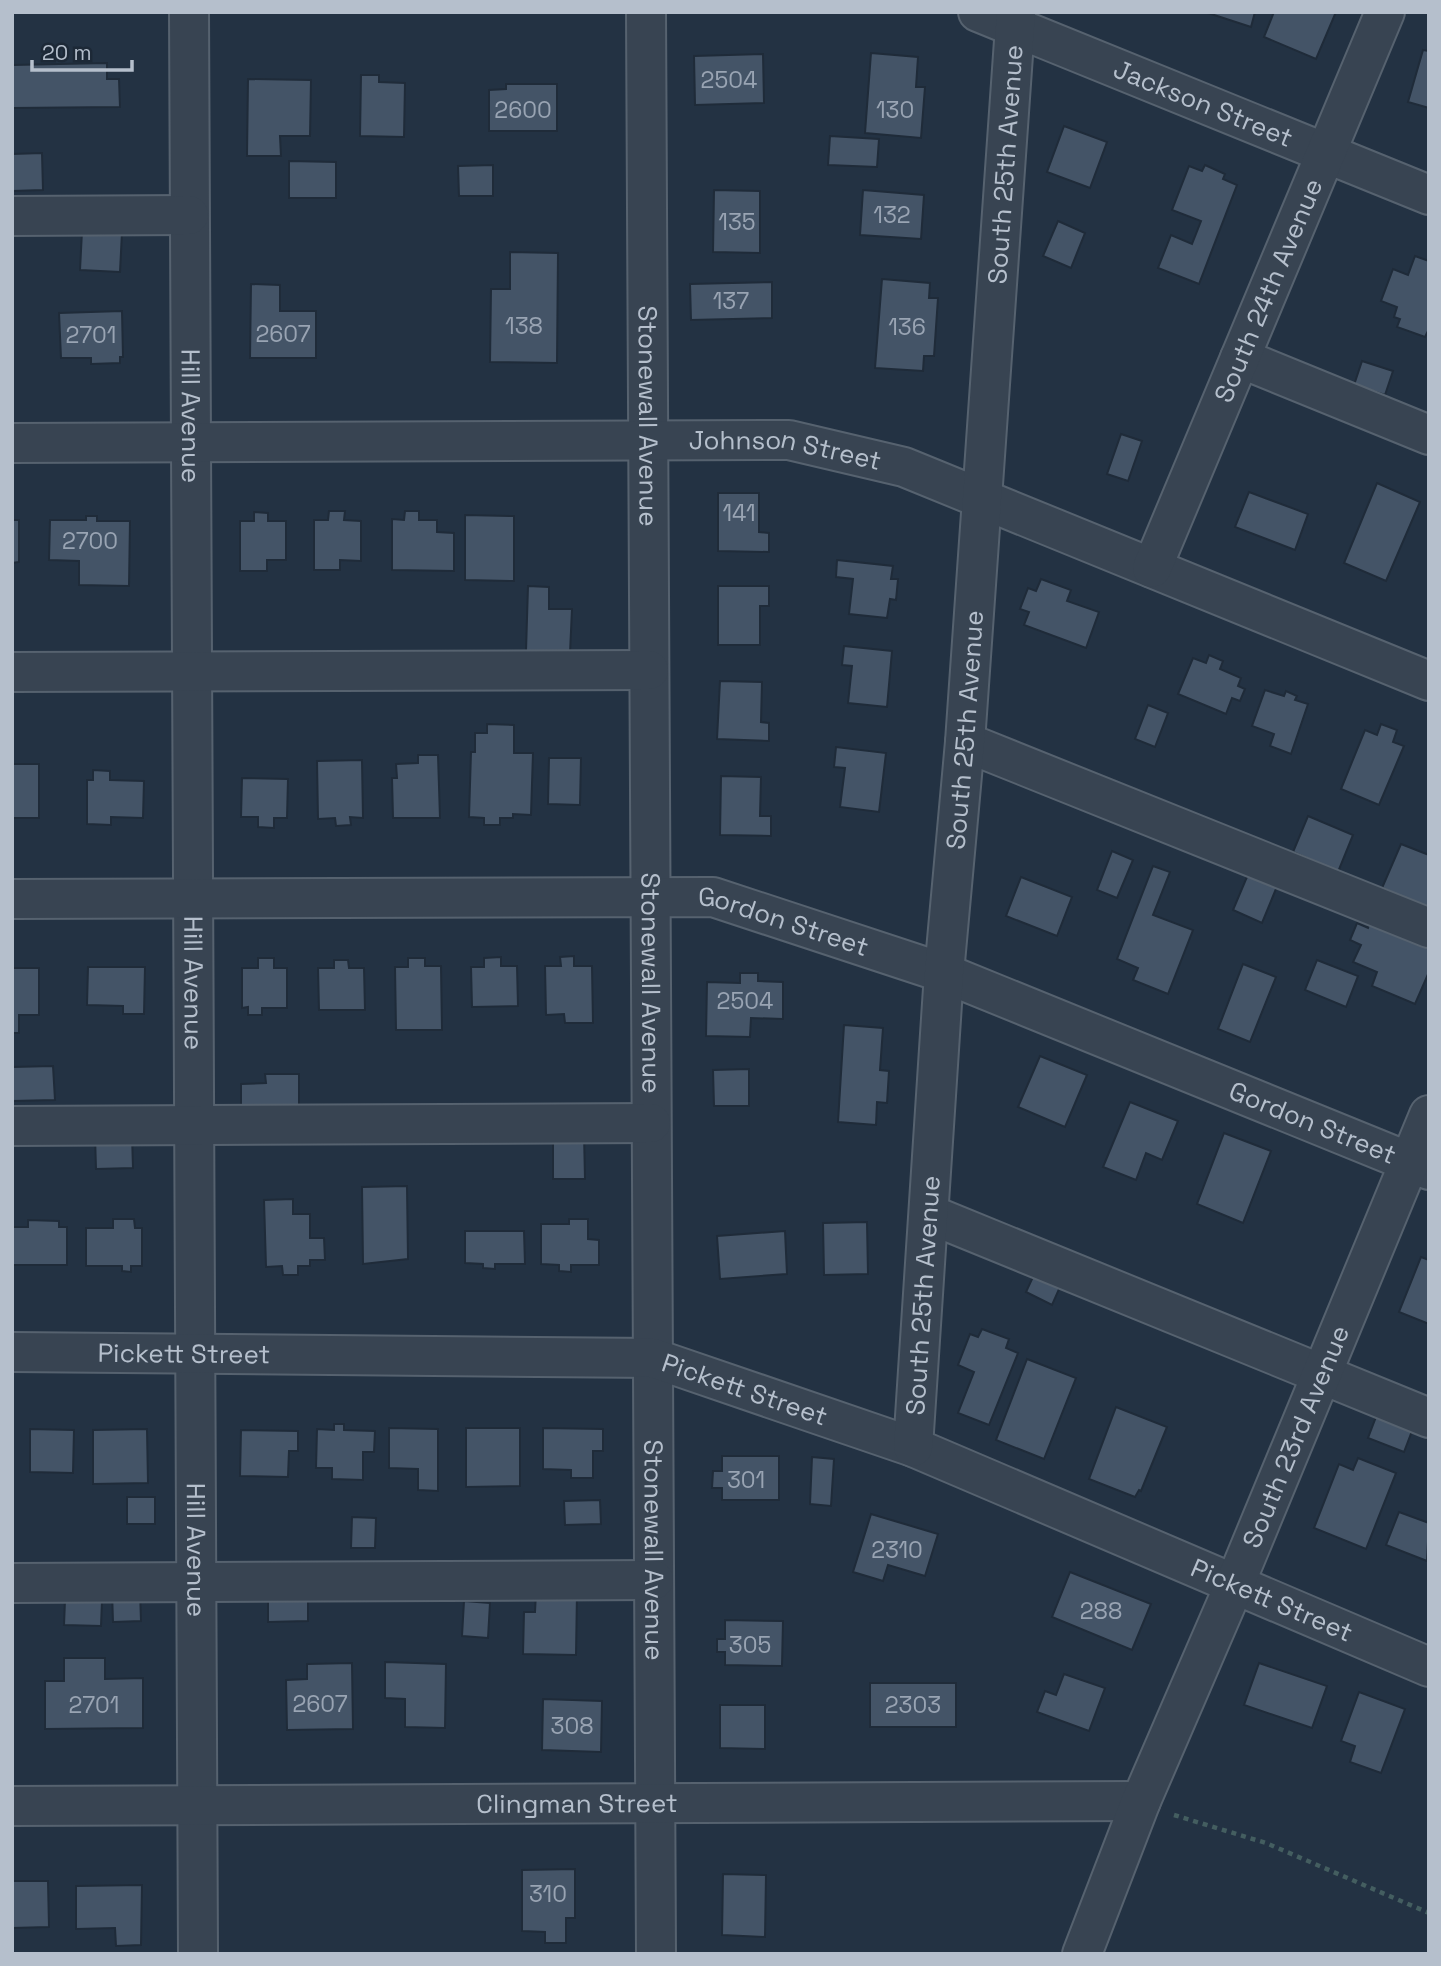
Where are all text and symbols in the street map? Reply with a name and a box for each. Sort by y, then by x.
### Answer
scale bar [32,28,131,72]
text: 20 m [42,39,92,66]
street label: South 25th Avenue [980,43,1031,285]
street label: Jackson Street [1108,52,1298,155]
house number: 2504 [701,65,757,95]
house number: 2600 [494,95,552,125]
house number: 130 [876,95,914,125]
street label: South 24th Avenue [1206,173,1330,408]
house number: 132 [873,200,911,230]
house number: 135 [718,207,756,237]
house number: 137 [713,286,749,316]
street label: Stonewall Avenue [631,305,666,527]
house number: 138 [505,311,543,341]
house number: 136 [888,312,926,342]
house number: 2607 [255,319,311,349]
house number: 2701 [66,320,116,350]
street label: Hill Avenue [174,349,208,483]
street label: Johnson Street [689,422,885,478]
house number: 141 [722,498,756,528]
house number: 2700 [62,526,118,556]
street label: South 25th Avenue [938,609,991,851]
street label: Stonewall Avenue [633,872,669,1094]
street label: Gordon Street [698,880,873,964]
street label: Hill Avenue [176,916,211,1050]
house number: 2504 [717,986,773,1016]
street label: Gordon Street [1224,1074,1401,1172]
street label: South 25th Avenue [898,1174,948,1416]
street label: South 23rd Avenue [1235,1320,1357,1553]
street label: Pickett Street [97,1336,271,1371]
street label: Pickett Street [657,1345,832,1433]
street label: Stonewall Avenue [636,1439,671,1661]
house number: 301 [727,1465,765,1495]
street label: Hill Avenue [179,1483,213,1617]
house number: 2310 [871,1535,923,1565]
street label: Pickett Street [1186,1550,1358,1650]
house number: 288 [1080,1596,1122,1626]
house number: 305 [729,1630,771,1660]
house number: 2607 [292,1689,348,1719]
house number: 2701 [69,1690,119,1720]
house number: 2303 [885,1690,941,1720]
house number: 308 [551,1711,593,1741]
street label: Clingman Street [476,1786,678,1821]
house number: 310 [529,1879,567,1909]

